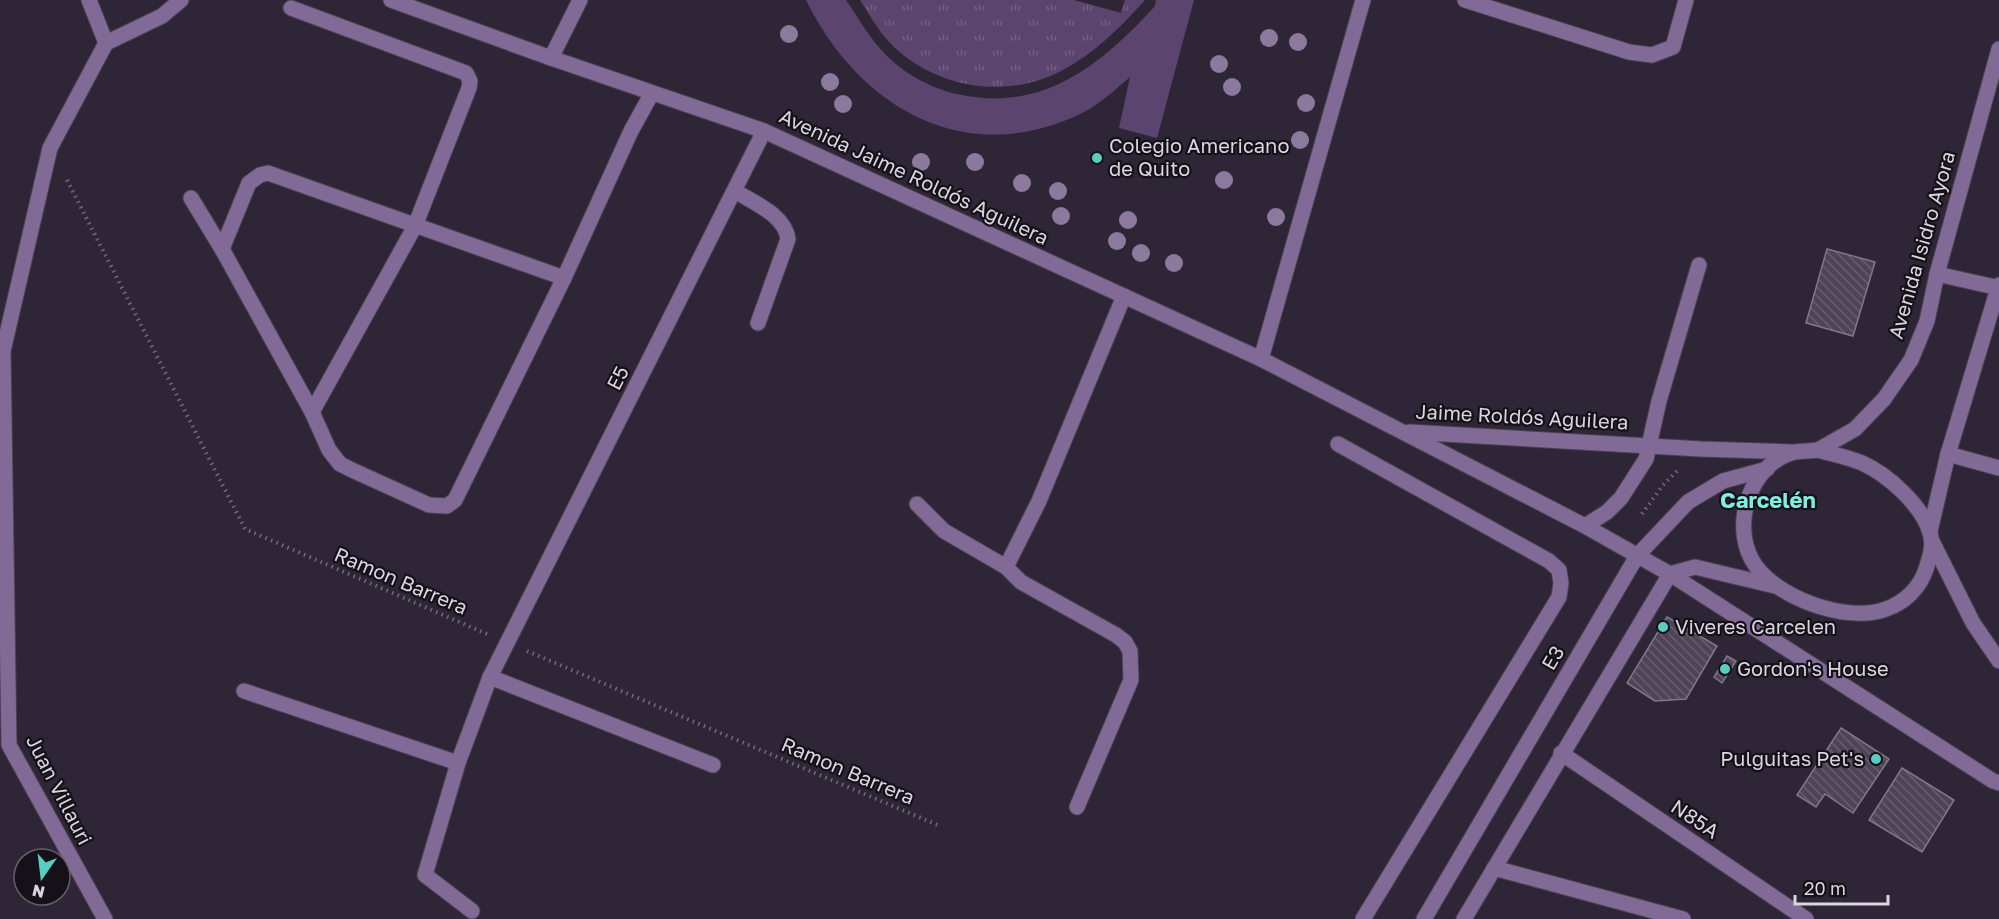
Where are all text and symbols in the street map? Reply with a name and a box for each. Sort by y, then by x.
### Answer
street label: Avenida Jaime Roldós Aguilera [776,103,1053,249]
place label: Colegio Americano de Quito [1109,133,1289,180]
street label: Avenida Isidro Ayora [1883,148,1959,341]
marker: Colegio Americano de Quito [1090,151,1104,165]
street label: E5 [601,361,633,394]
street label: Jaime Roldós Aguilera [1415,398,1629,434]
district label: Carcelén [1720,486,1816,513]
street label: Ramon Barrera [331,541,472,619]
place label: Viveres Carcelen [1675,614,1836,638]
marker: Viveres Carcelen [1656,620,1670,634]
street label: E3 [1536,641,1569,674]
place label: Gordon's House [1737,656,1889,680]
marker: Gordon's House [1718,662,1732,676]
street label: Juan Villauri [22,731,98,848]
street label: Ramon Barrera [778,731,919,809]
place label: Pulguitas Pet's [1720,746,1864,770]
marker: Pulguitas Pet's [1869,752,1883,766]
street label: N85A [1667,794,1724,843]
north arrow [12,847,72,907]
scale bar [1795,868,1888,906]
text: 20 m [1804,877,1846,899]
text: N [30,880,47,903]

